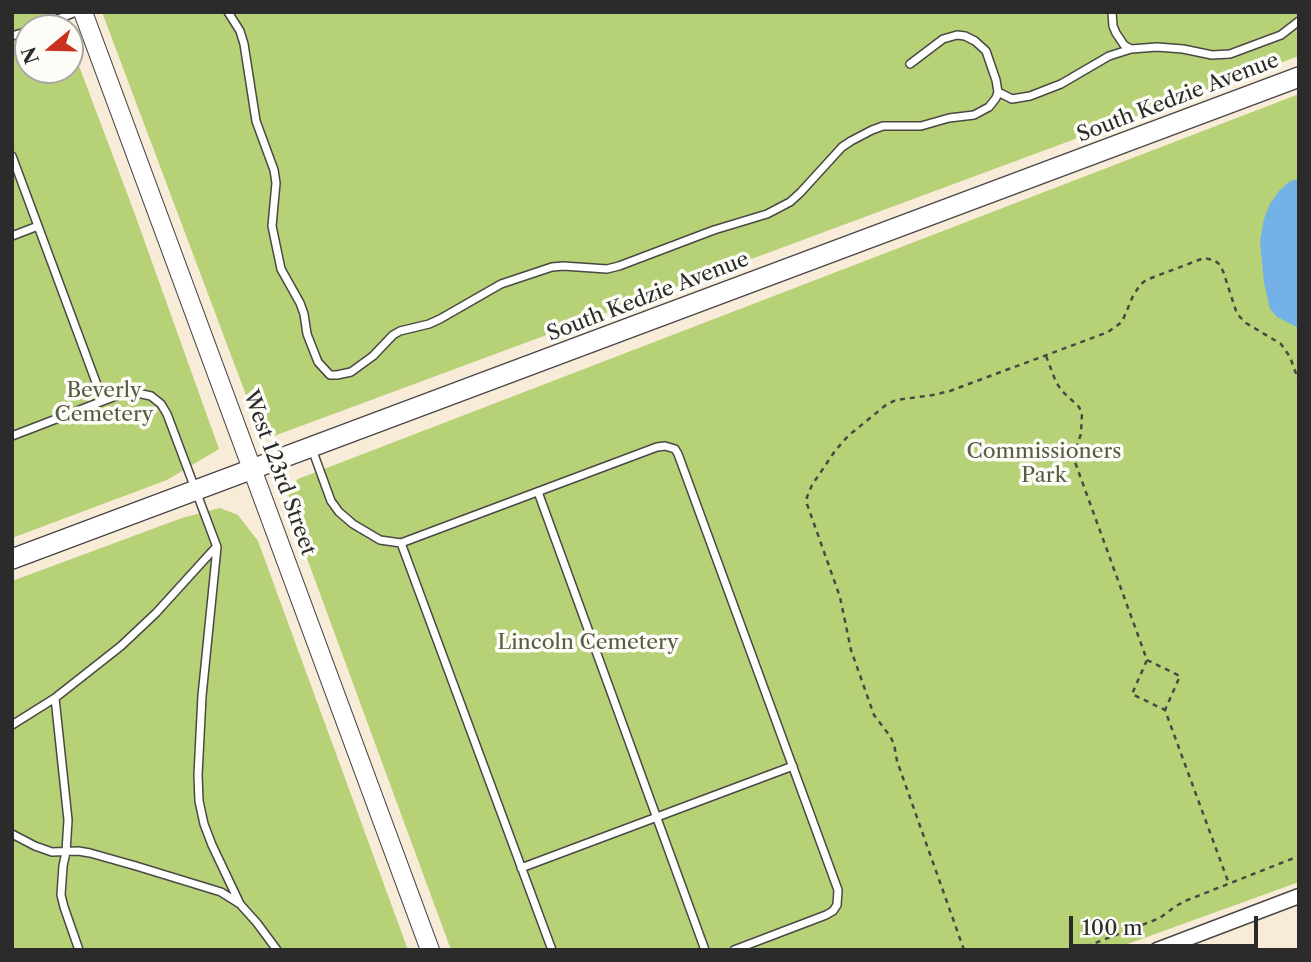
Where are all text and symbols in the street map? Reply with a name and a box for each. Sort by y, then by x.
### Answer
north arrow [14,14,84,84]
text: N [17,44,44,67]
street label: South Kedzie Avenue [1074,48,1282,148]
street label: South Kedzie Avenue [544,247,752,347]
park label: Beverly Cemetery [55,378,153,428]
street label: West 123rd Street [237,387,321,559]
park label: Commissioners Park [966,439,1122,489]
park label: Lincoln Cemetery [497,630,679,656]
scale bar [1073,902,1262,946]
text: 100 m [1082,915,1143,940]

